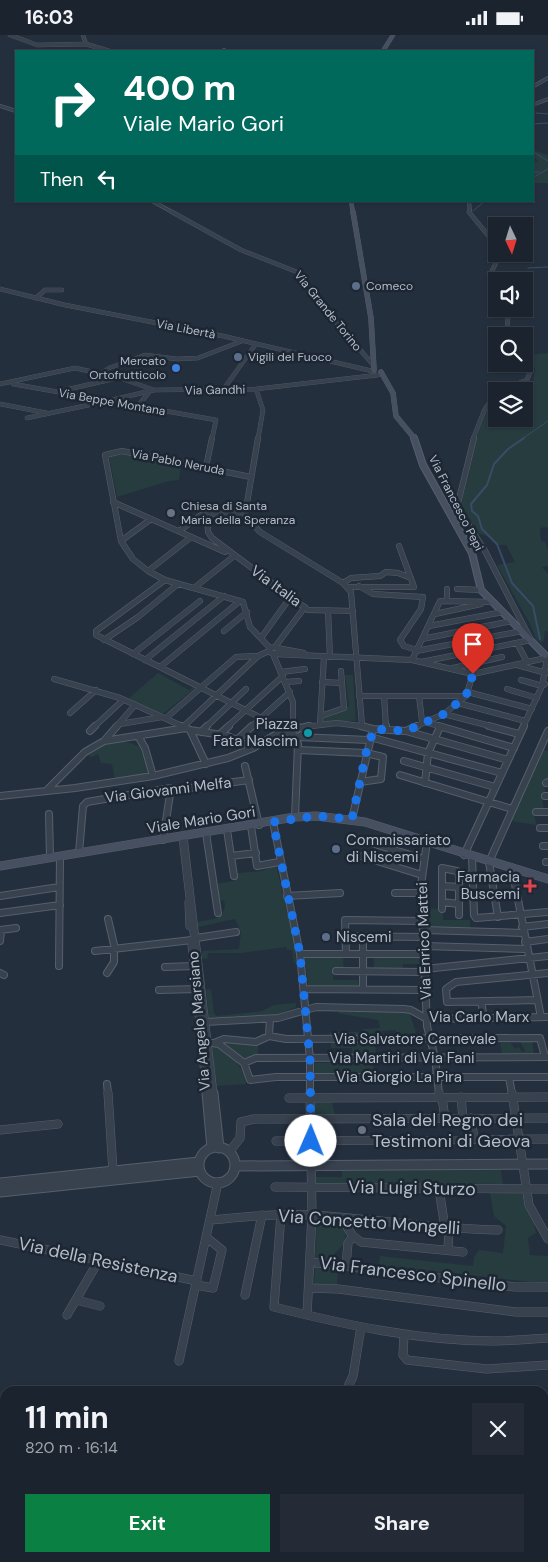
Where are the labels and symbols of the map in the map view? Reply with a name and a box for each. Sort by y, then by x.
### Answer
north arrow [488,217,532,263]
street label: Via Grande Torino [291,267,365,355]
place label: Comeco [366,278,413,294]
marker: Comeco [350,280,362,292]
street label: Via Libertà [155,315,217,343]
place label: Vigili del Fuoco [248,349,332,365]
marker: Vigili del Fuoco [232,351,244,363]
place label: Mercato Ortofrutticolo [89,353,166,383]
marker: Mercato Ortofrutticolo [170,362,182,374]
street label: Via Gandhi [185,381,245,399]
street label: Via Beppe Montana [57,385,167,419]
street label: Via Pablo Neruda [130,445,226,479]
street label: Via Francesco Pepi [425,452,487,554]
place label: Chiesa di Santa Maria della Speranza [181,498,295,528]
marker: Chiesa di Santa Maria della Speranza [165,507,177,519]
street label: Via Italia [246,561,306,611]
pin [452,623,494,674]
place label: Piazza Fata Nascim [213,714,298,751]
marker: Piazza Fata Nascim [302,727,314,739]
street label: Via Giovanni Melfa [104,772,232,808]
street label: Viale Mario Gori [145,802,257,838]
place label: Commissariato di Niscemi [346,830,451,867]
marker: Commissariato di Niscemi [330,843,342,855]
place label: Farmacia Buscemi [457,867,520,904]
marker: Farmacia Buscemi [524,880,536,892]
street label: Via Enrico Mattei [412,882,436,1000]
place label: Niscemi [336,927,392,947]
marker: Niscemi [320,931,332,943]
street label: Via Angelo Marsiano [183,950,215,1092]
street label: Via Carlo Marx [429,1007,530,1027]
street label: Via Salvatore Carnevale [334,1029,496,1049]
street label: Via Martiri di Via Fani [329,1048,475,1068]
street label: Via Giorgio La Pira [336,1067,462,1087]
place label: Sala del Regno dei Testimoni di Geova [372,1108,530,1153]
position arrow [284,1114,336,1166]
marker: Sala del Regno dei Testimoni di Geova [356,1124,368,1136]
street label: Via Luigi Sturzo [348,1175,476,1201]
street label: Via Concetto Mongelli [277,1204,461,1240]
street label: Via della Resistenza [16,1231,180,1289]
street label: Via Francesco Spinello [318,1251,508,1297]

